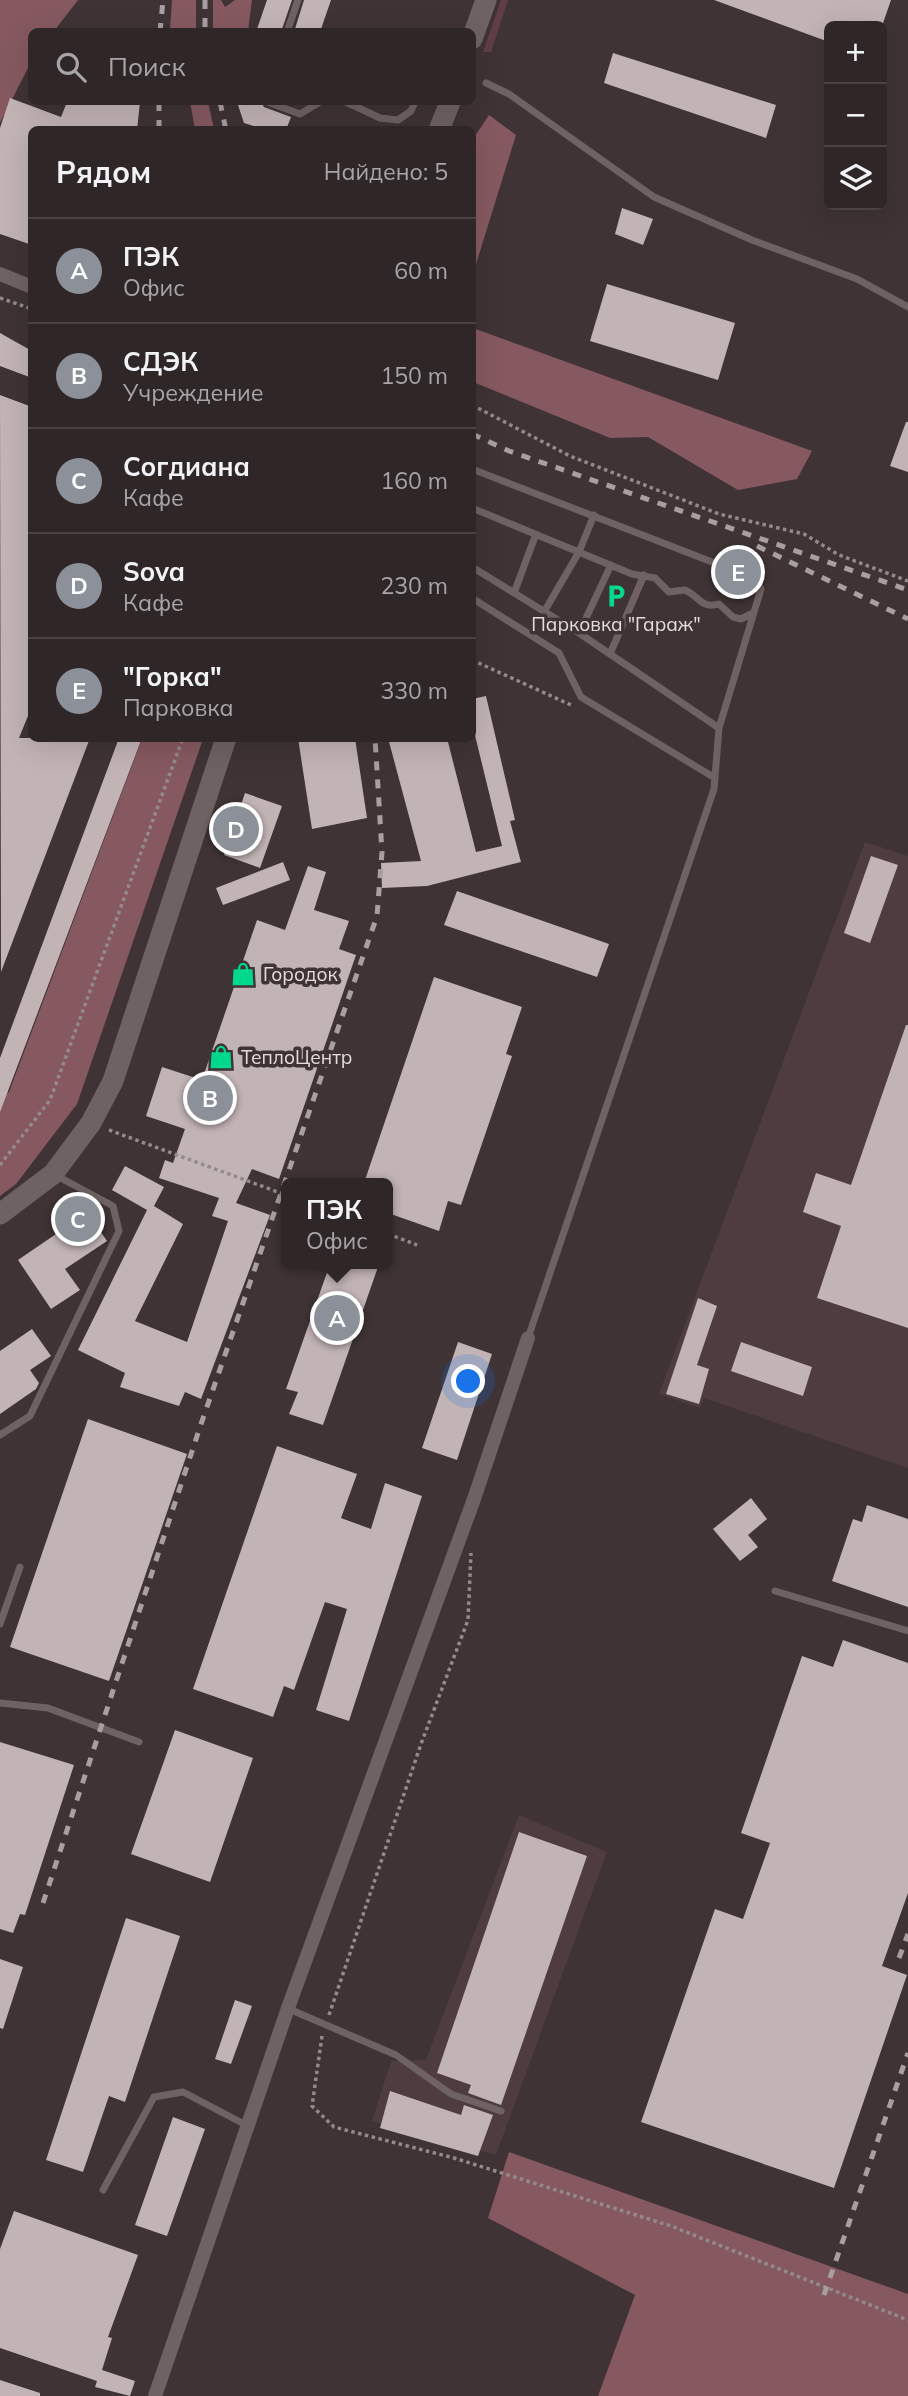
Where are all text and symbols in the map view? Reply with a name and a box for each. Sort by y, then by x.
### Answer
map controls [824,21,887,210]
button: + [824,21,887,84]
search box [28,28,476,105]
icon: search [52,48,90,86]
text: Поиск [108,50,186,83]
button: − [824,84,887,147]
button: layers [824,147,887,210]
text: Рядом [56,153,151,191]
text: Найдено: 5 [324,157,448,186]
text: ПЭК [123,240,179,273]
text: A [70,256,88,285]
text: 60 m [394,256,448,285]
text: Офис [123,273,185,302]
text: СДЭК [123,345,198,378]
text: B [71,361,87,390]
text: 150 m [380,361,448,390]
text: Учреждение [123,378,263,407]
text: Согдиана [123,450,250,483]
text: C [71,466,87,495]
text: 160 m [380,466,448,495]
text: Кафе [123,483,184,512]
pin: E [715,546,761,598]
text: Sova [123,555,185,588]
text: D [70,571,88,600]
text: 230 m [380,571,448,600]
parking icon: Парковка "Гараж" [602,582,630,610]
text: Кафе [123,588,184,617]
place label: Парковка "Гараж" [531,612,701,636]
text: "Горка" [123,660,222,693]
text: E [72,676,86,705]
text: 330 m [380,676,448,705]
text: Парковка [123,693,234,722]
pin: D [213,803,259,855]
shop icon: Городок [229,960,257,988]
place label: Городок [263,962,339,986]
shop icon: ТеплоЦентр [207,1043,235,1071]
place label: ТеплоЦентр [241,1045,352,1069]
pin: B [187,1072,233,1124]
popup [281,1178,393,1269]
pin: C [55,1193,101,1245]
text: ПЭК [306,1193,362,1226]
text: Офис [306,1226,368,1255]
pin: A [314,1292,360,1344]
your location [451,1364,485,1398]

